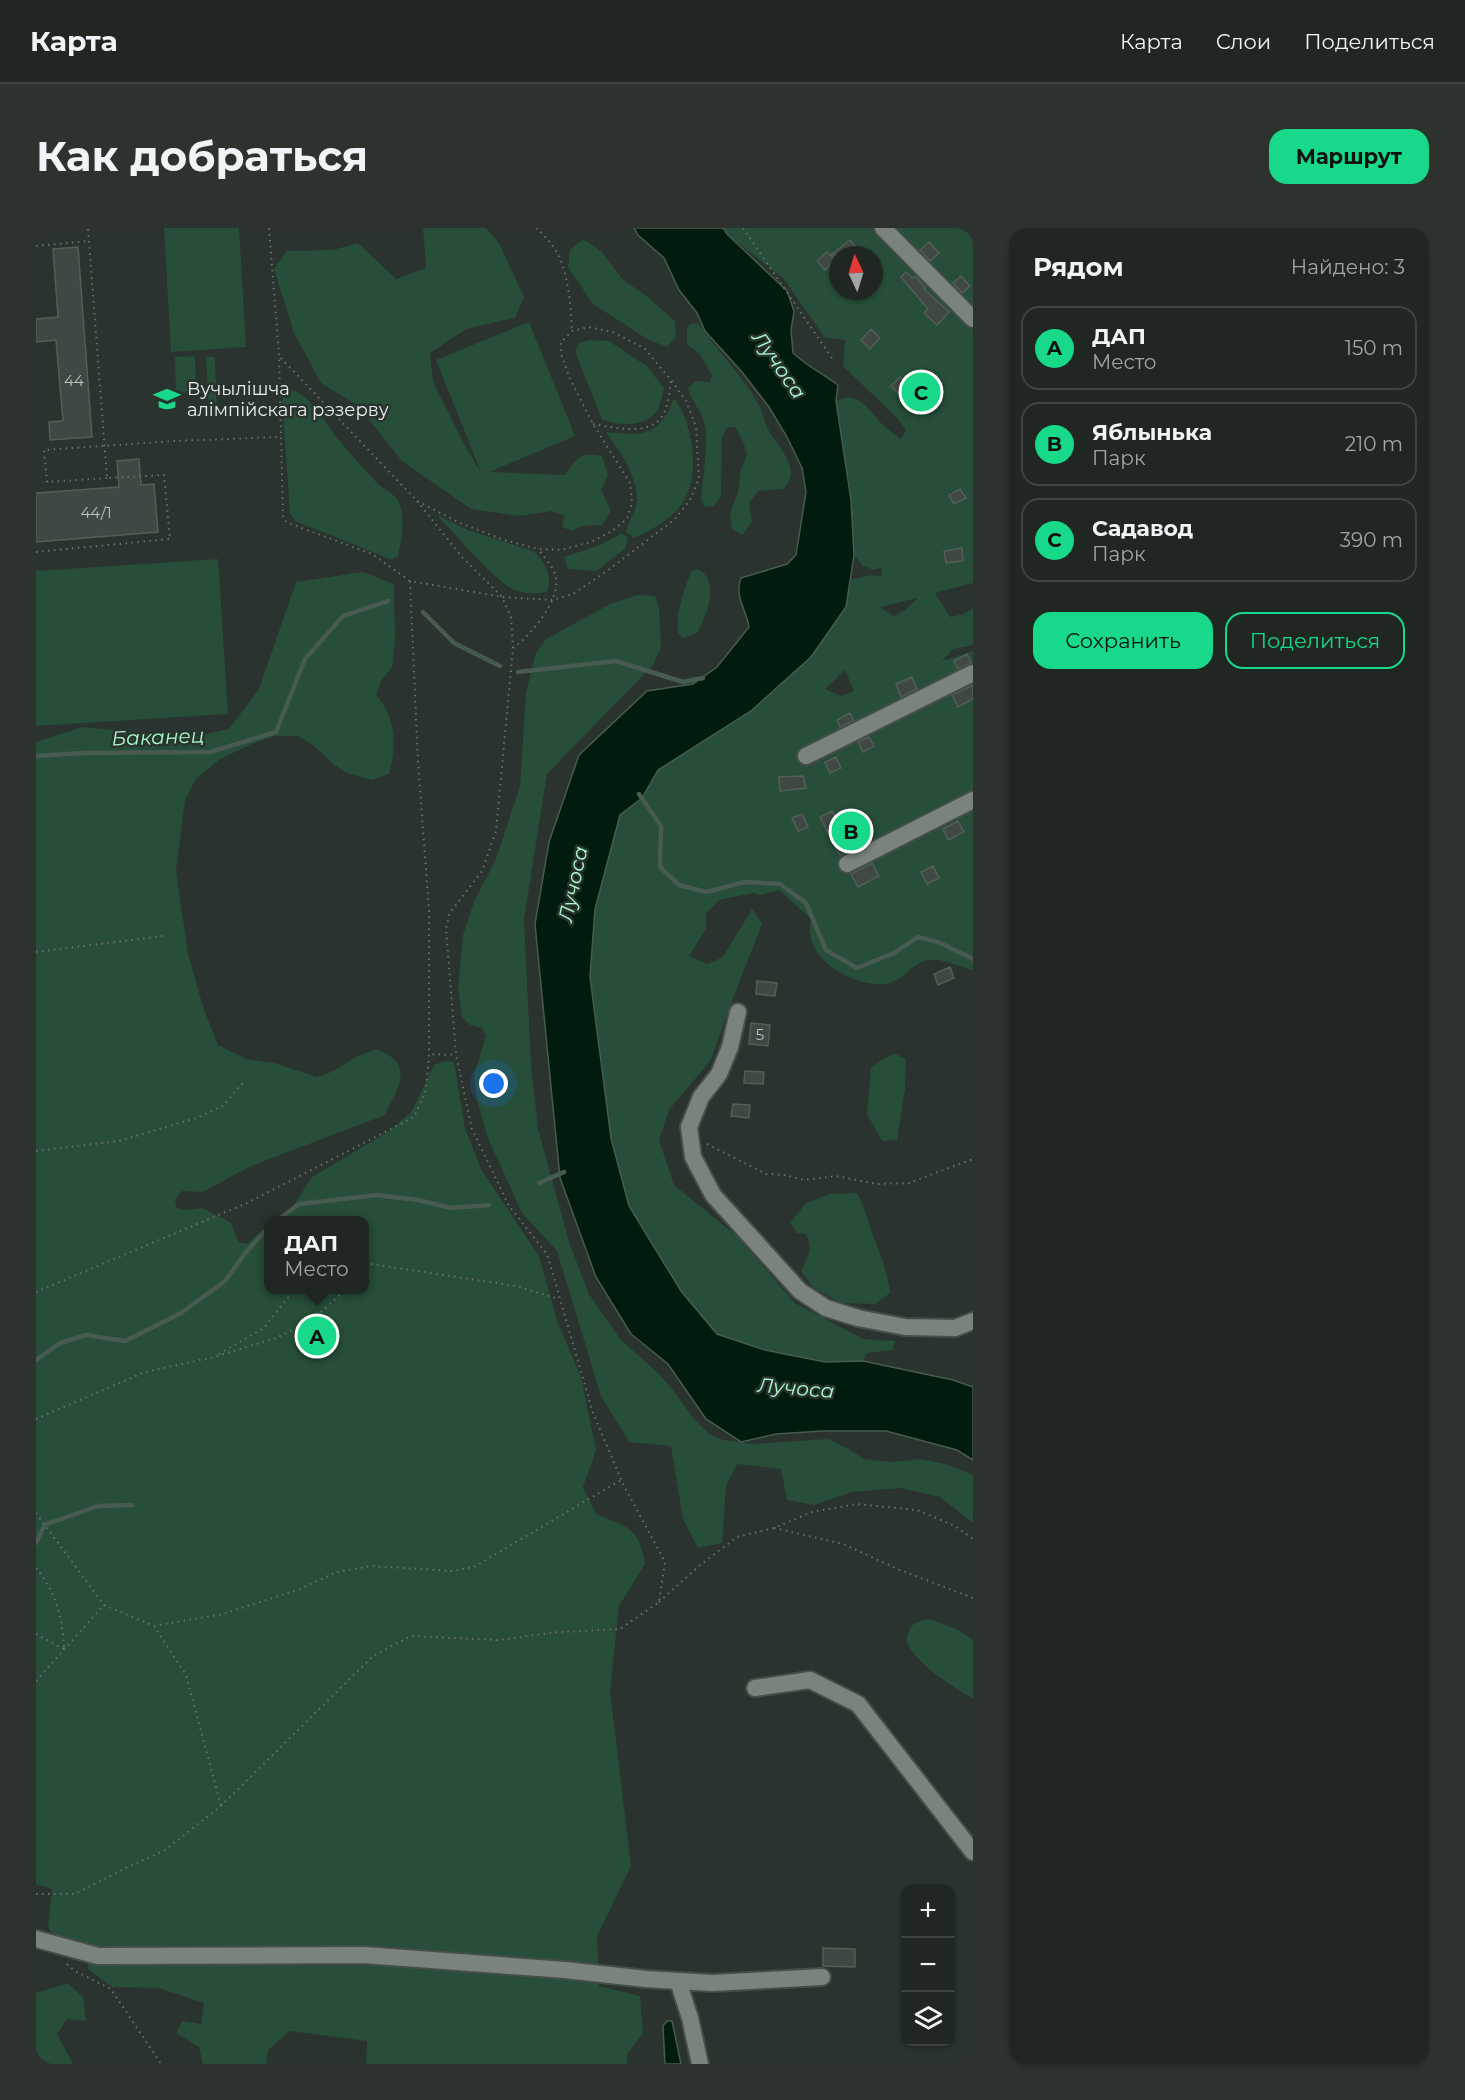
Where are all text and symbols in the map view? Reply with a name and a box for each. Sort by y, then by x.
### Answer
text: Карта [30,24,118,58]
text: Карта [1120,29,1183,54]
text: Слои [1216,29,1271,54]
text: Поделиться [1304,29,1435,54]
button: Маршрут [1269,129,1429,184]
text: Как добраться [36,130,368,182]
north arrow [829,246,883,300]
text: Рядом [1033,251,1124,283]
text: Найдено: 3 [1291,255,1405,279]
text: ДАП [1092,323,1146,350]
water label: Лучоса [747,326,811,403]
text: A [1047,336,1062,360]
text: 150 m [1345,336,1403,360]
text: Место [1092,350,1156,374]
pin: C [902,370,940,414]
house number: 44 [64,371,84,390]
place label: Вучылішча алімпійскага рэзерву [187,378,389,421]
school or university icon: Вучылішча алімпійскага рэзерву [152,384,182,414]
text: Яблынька [1092,419,1212,446]
text: B [1047,432,1062,456]
text: 210 m [1345,432,1403,456]
text: Парк [1092,446,1146,470]
house number: 44/1 [80,503,112,522]
text: Садавод [1092,515,1193,542]
text: C [1047,528,1062,552]
text: 390 m [1340,528,1403,552]
text: Парк [1092,542,1146,566]
button: Сохранить [1033,612,1213,669]
button: Поделиться [1225,612,1405,669]
water label: Баканец [111,723,205,751]
pin: B [832,808,870,854]
water label: Лучоса [553,844,593,925]
house number: 5 [756,1025,764,1044]
your location [479,1069,508,1098]
popup [264,1216,369,1294]
text: ДАП [284,1230,338,1257]
text: Место [284,1257,349,1281]
pin: A [298,1314,336,1358]
water label: Лучоса [756,1373,835,1403]
map controls [901,1884,955,2046]
button: + [901,1884,955,1938]
button: − [901,1938,955,1992]
button: layers [901,1992,955,2046]

